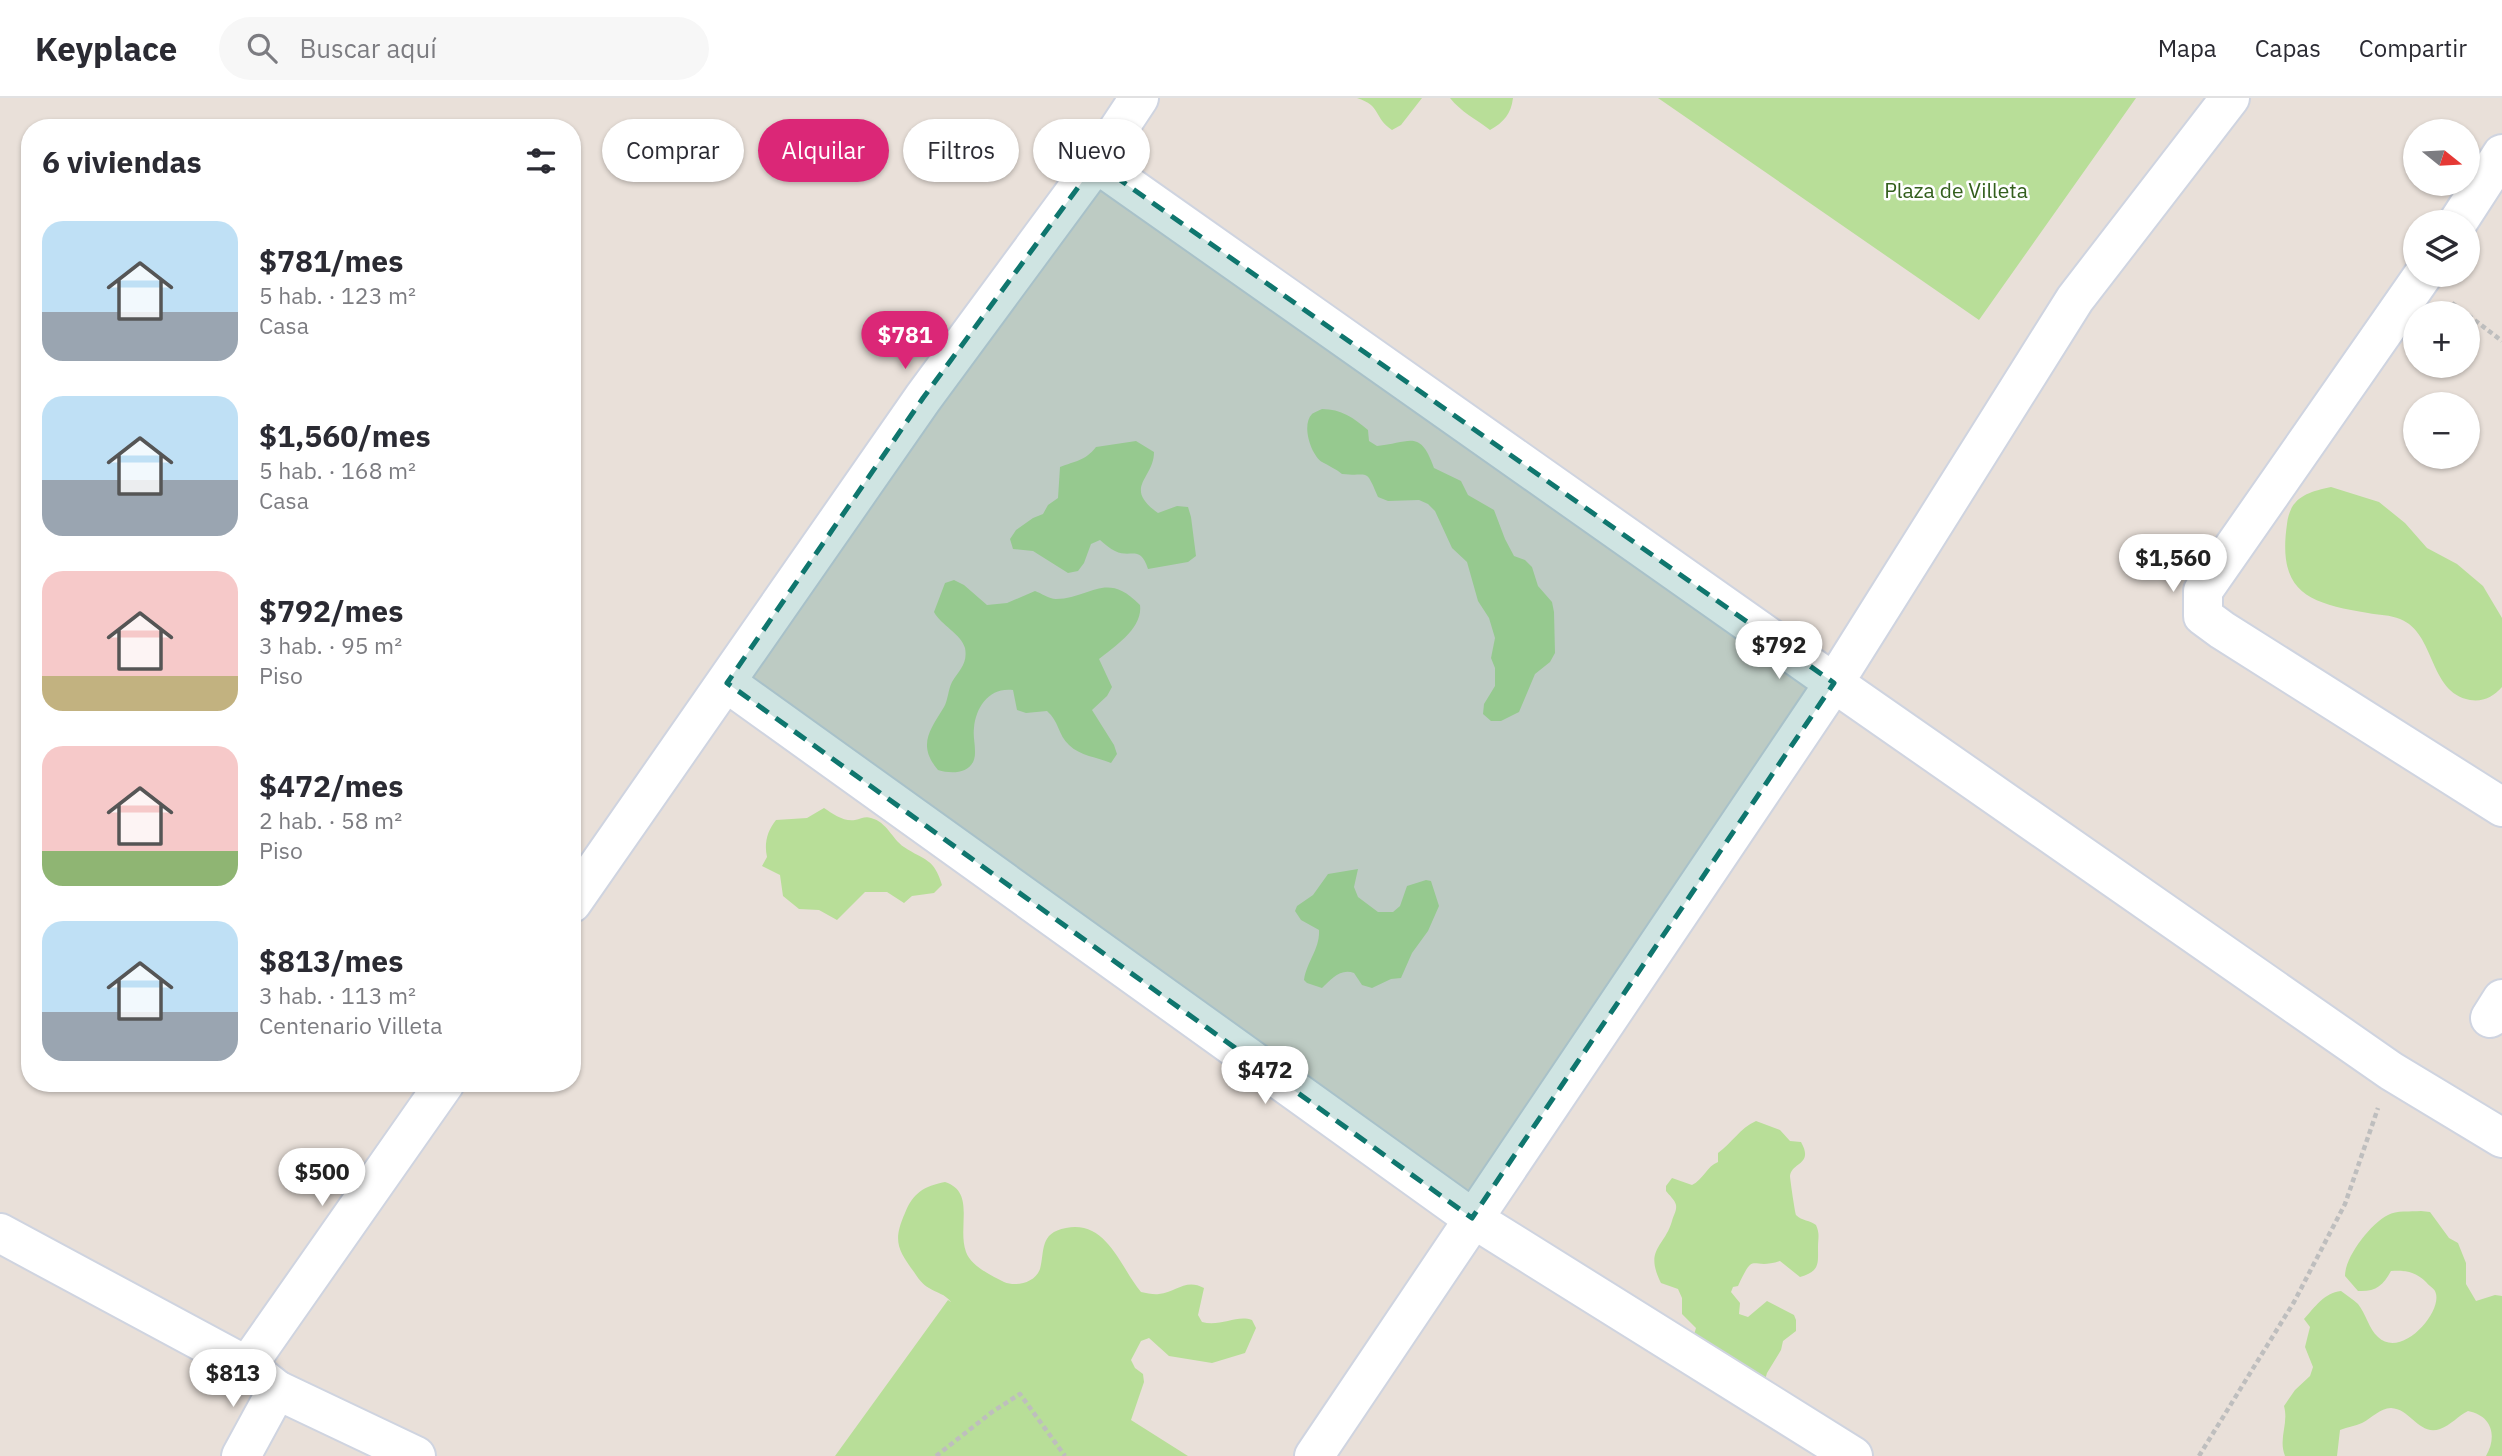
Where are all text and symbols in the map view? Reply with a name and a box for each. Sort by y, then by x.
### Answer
search box [219,17,709,80]
text: Keyplace [35,27,177,70]
icon: search [243,29,281,67]
text: Buscar aquí [299,31,437,65]
text: Mapa [2158,32,2217,64]
text: Capas [2255,32,2321,64]
text: Compartir [2359,32,2467,64]
chip: Comprar [602,119,744,182]
chip: Alquilar [758,119,889,182]
chip: Filtros [903,119,1019,182]
chip: Nuevo [1033,119,1150,182]
north arrow [2403,119,2480,196]
map controls [2403,119,2480,469]
text: 6 viviendas [42,142,202,181]
icon: filters [522,142,560,180]
park label: Plaza de Villeta [1884,176,2028,204]
button: layers [2403,210,2480,287]
text: $781/mes [259,241,403,280]
icon: home [98,249,182,333]
text: 5 hab. · 123 m² [259,280,416,310]
button: + [2403,301,2480,378]
text: Casa [259,310,309,340]
pin: $781 [864,312,946,371]
text: $781 [877,319,933,349]
button: − [2403,392,2480,469]
text: $1,560/mes [259,416,431,455]
icon: home [98,424,182,508]
text: 5 hab. · 168 m² [259,455,416,485]
text: Casa [259,485,309,515]
pin: $1,560 [2116,534,2230,594]
text: $1,560 [2135,542,2211,572]
text: $792/mes [259,591,403,630]
icon: home [98,599,182,683]
pin: $792 [1738,622,1820,681]
text: $792 [1751,629,1807,659]
text: 3 hab. · 95 m² [259,630,402,660]
text: Piso [259,660,303,690]
text: $472/mes [259,766,403,805]
icon: home [98,774,182,858]
text: 2 hab. · 58 m² [259,805,402,835]
text: Piso [259,835,303,865]
text: $813/mes [259,941,403,980]
icon: home [98,949,182,1033]
text: 3 hab. · 113 m² [259,980,416,1010]
text: Centenario Villeta [259,1010,443,1040]
pin: $472 [1224,1046,1306,1106]
text: $472 [1237,1054,1293,1084]
pin: $500 [281,1148,363,1208]
text: $500 [294,1156,350,1186]
pin: $813 [192,1350,274,1409]
text: $813 [205,1357,261,1387]

